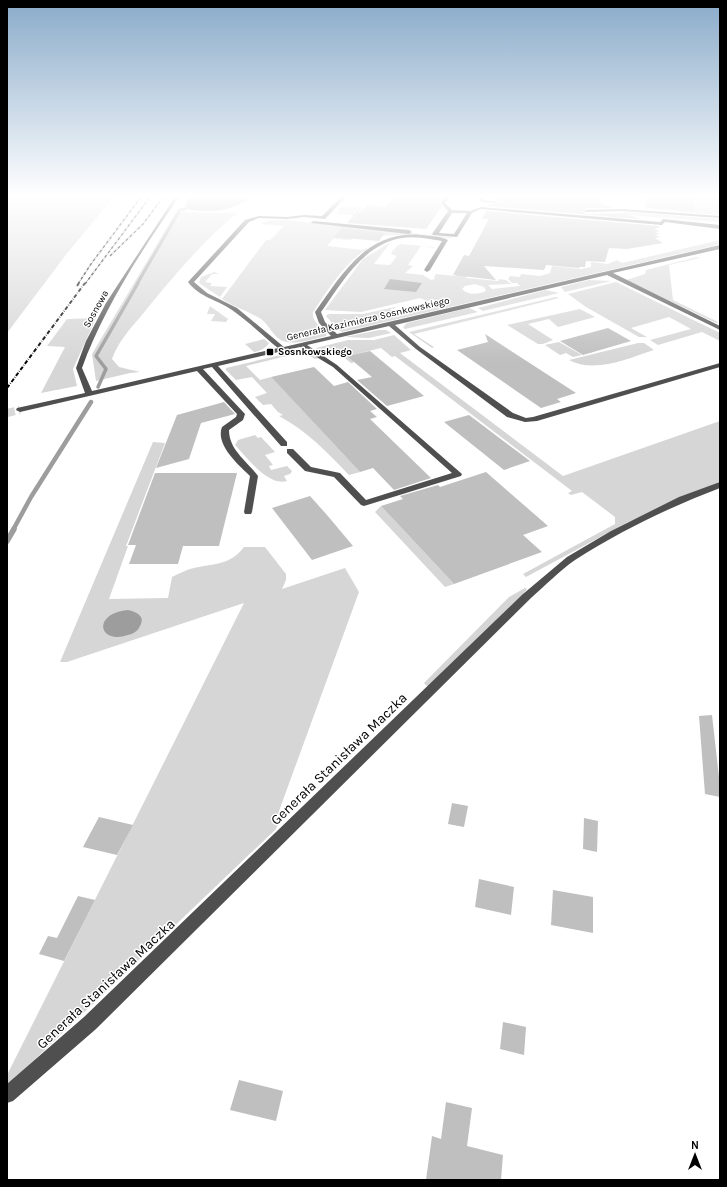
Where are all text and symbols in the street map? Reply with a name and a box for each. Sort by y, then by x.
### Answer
street label: Sosnowa [81,288,111,330]
street label: Generała Kazimierza Sosnkowskiego [285,294,451,344]
place label: Sosnkowskiego [278,346,352,358]
marker: Sosnkowskiego [265,347,275,357]
street label: Generała Stanisława Maczka [267,689,411,829]
street label: Generała Stanisława Maczka [33,915,179,1053]
north arrow [675,1135,715,1175]
text: N [691,1139,699,1152]

